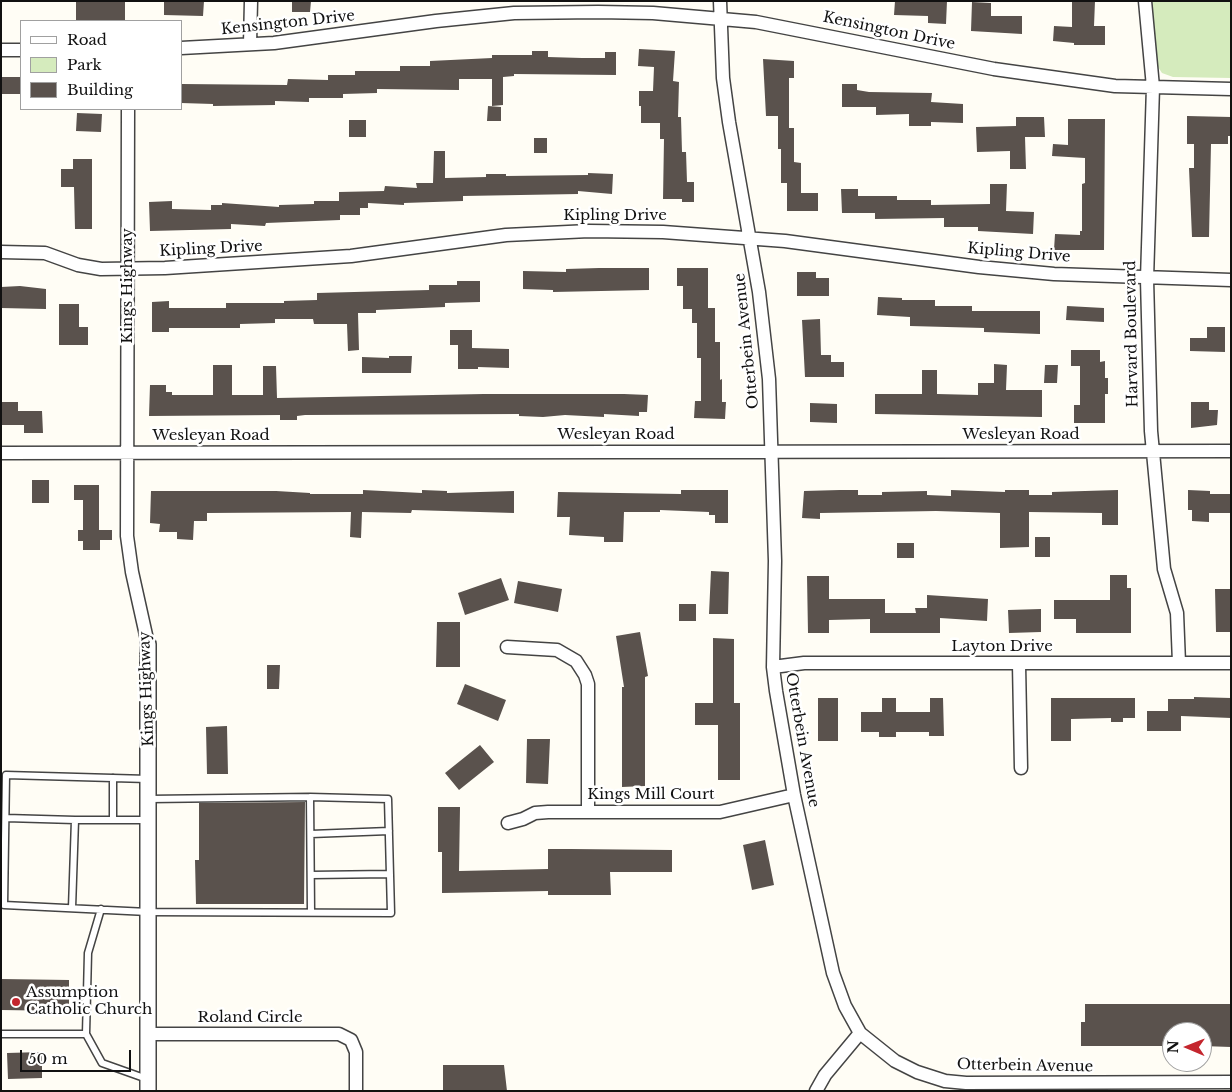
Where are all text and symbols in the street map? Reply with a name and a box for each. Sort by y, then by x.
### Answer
street label: Kensington Drive [220,7,356,39]
street label: Kensington Drive [821,8,957,54]
legend [20,20,182,110]
text: Road [67,30,107,49]
text: Park [67,55,102,74]
text: Building [67,80,133,99]
street label: Kipling Drive [563,207,667,225]
street label: Kings Highway [119,228,137,344]
street label: Kipling Drive [159,237,263,261]
street label: Kipling Drive [967,240,1071,266]
street label: Harvard Boulevard [1122,260,1142,408]
street label: Otterbein Avenue [731,272,763,410]
street label: Wesleyan Road [557,426,675,444]
street label: Wesleyan Road [962,426,1080,444]
street label: Wesleyan Road [152,427,270,445]
street label: Kings Highway [136,631,158,747]
street label: Layton Drive [951,638,1053,656]
street label: Otterbein Avenue [781,671,823,809]
street label: Kings Mill Court [587,786,715,804]
place label: Assumption Catholic Church [26,984,152,1019]
marker: Assumption Catholic Church [10,996,22,1008]
street label: Roland Circle [197,1009,303,1027]
north arrow [1162,1022,1212,1072]
scale bar [22,1040,134,1072]
text: N [1164,1040,1182,1054]
text: 50 m [28,1049,68,1068]
street label: Otterbein Avenue [957,1056,1093,1076]

